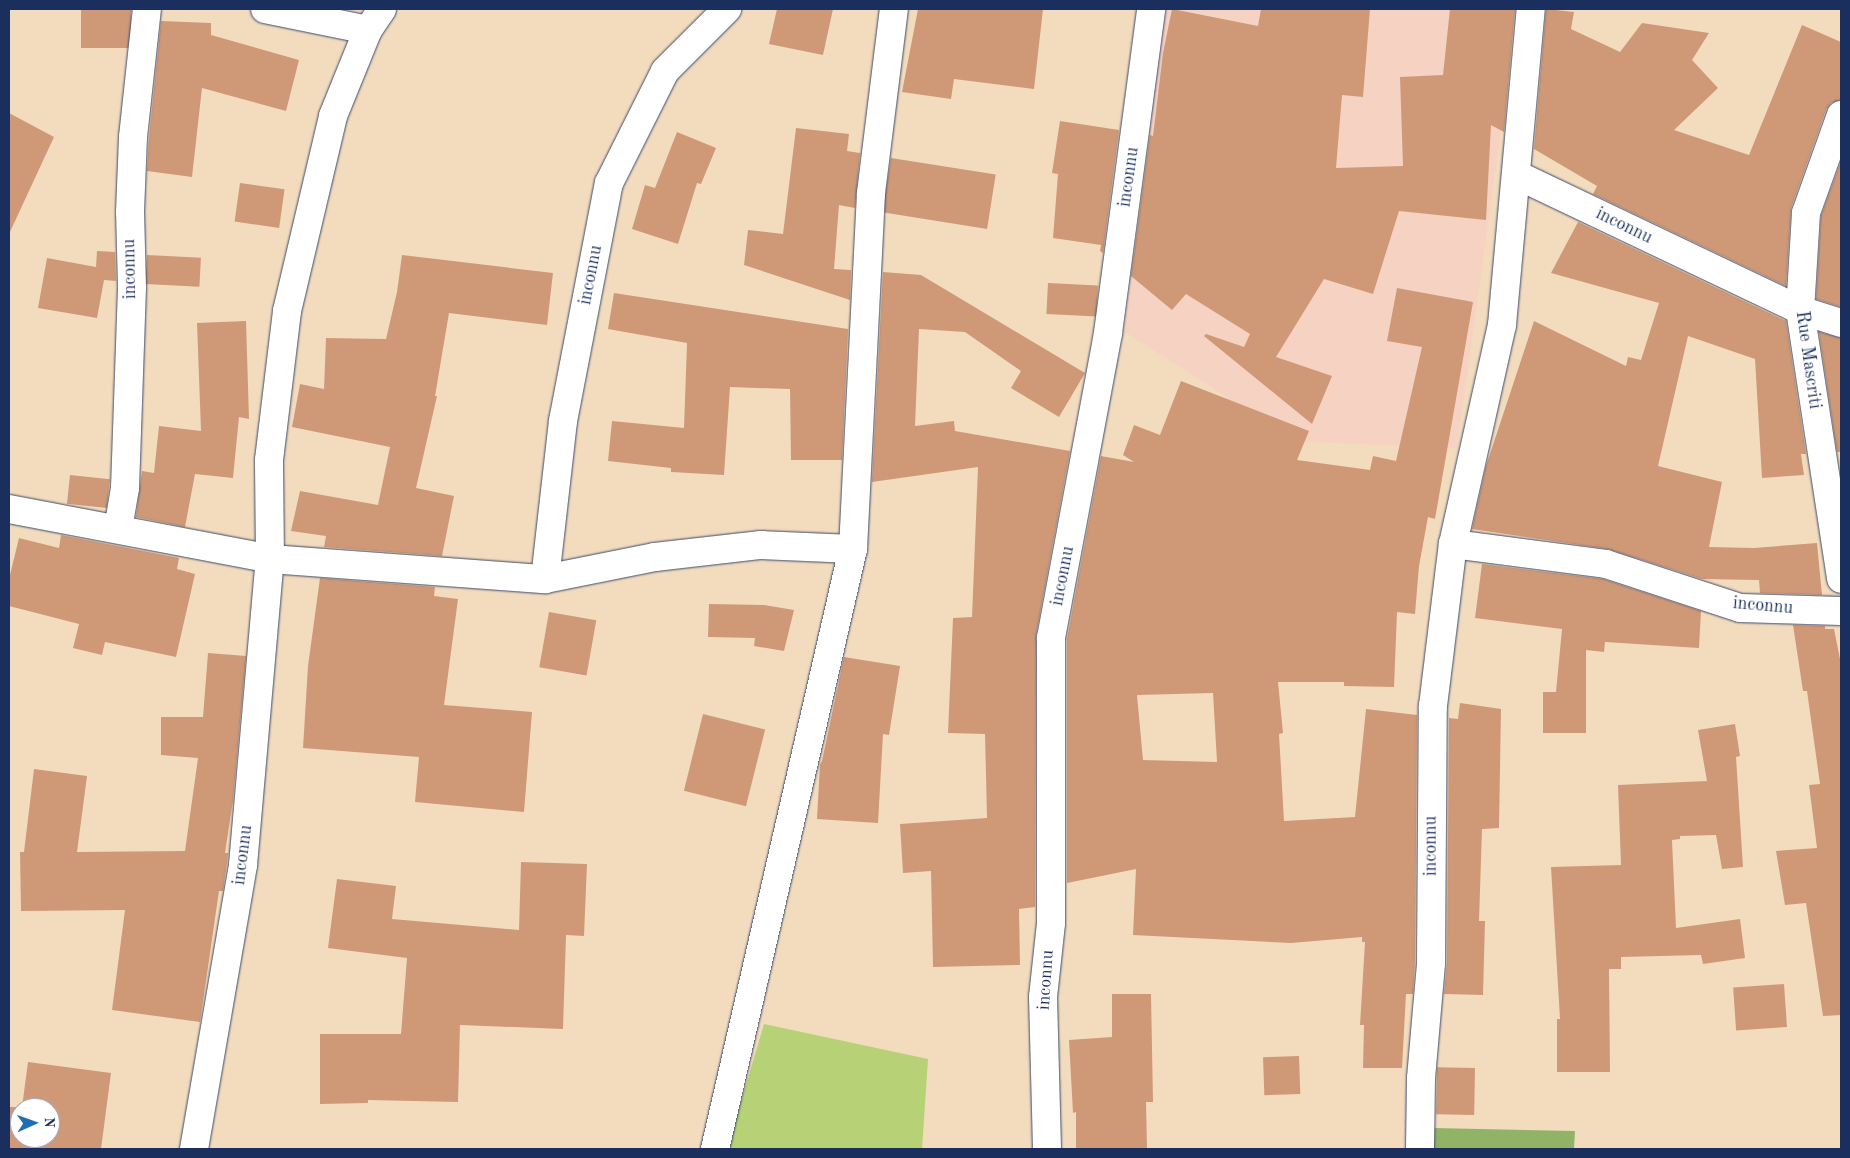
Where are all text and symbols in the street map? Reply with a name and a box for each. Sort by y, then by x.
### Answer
street label: inconnu [1114,146,1144,208]
street label: inconnu [1592,203,1656,249]
street label: inconnu [119,239,141,299]
street label: inconnu [575,243,607,307]
street label: Rue Mascriti [1790,310,1826,410]
street label: inconnu [1047,544,1079,608]
street label: inconnu [1732,593,1794,619]
street label: inconnu [1420,816,1442,876]
street label: inconnu [229,824,257,886]
street label: inconnu [1033,949,1059,1011]
north arrow [10,1098,60,1148]
text: N [42,1117,56,1128]

